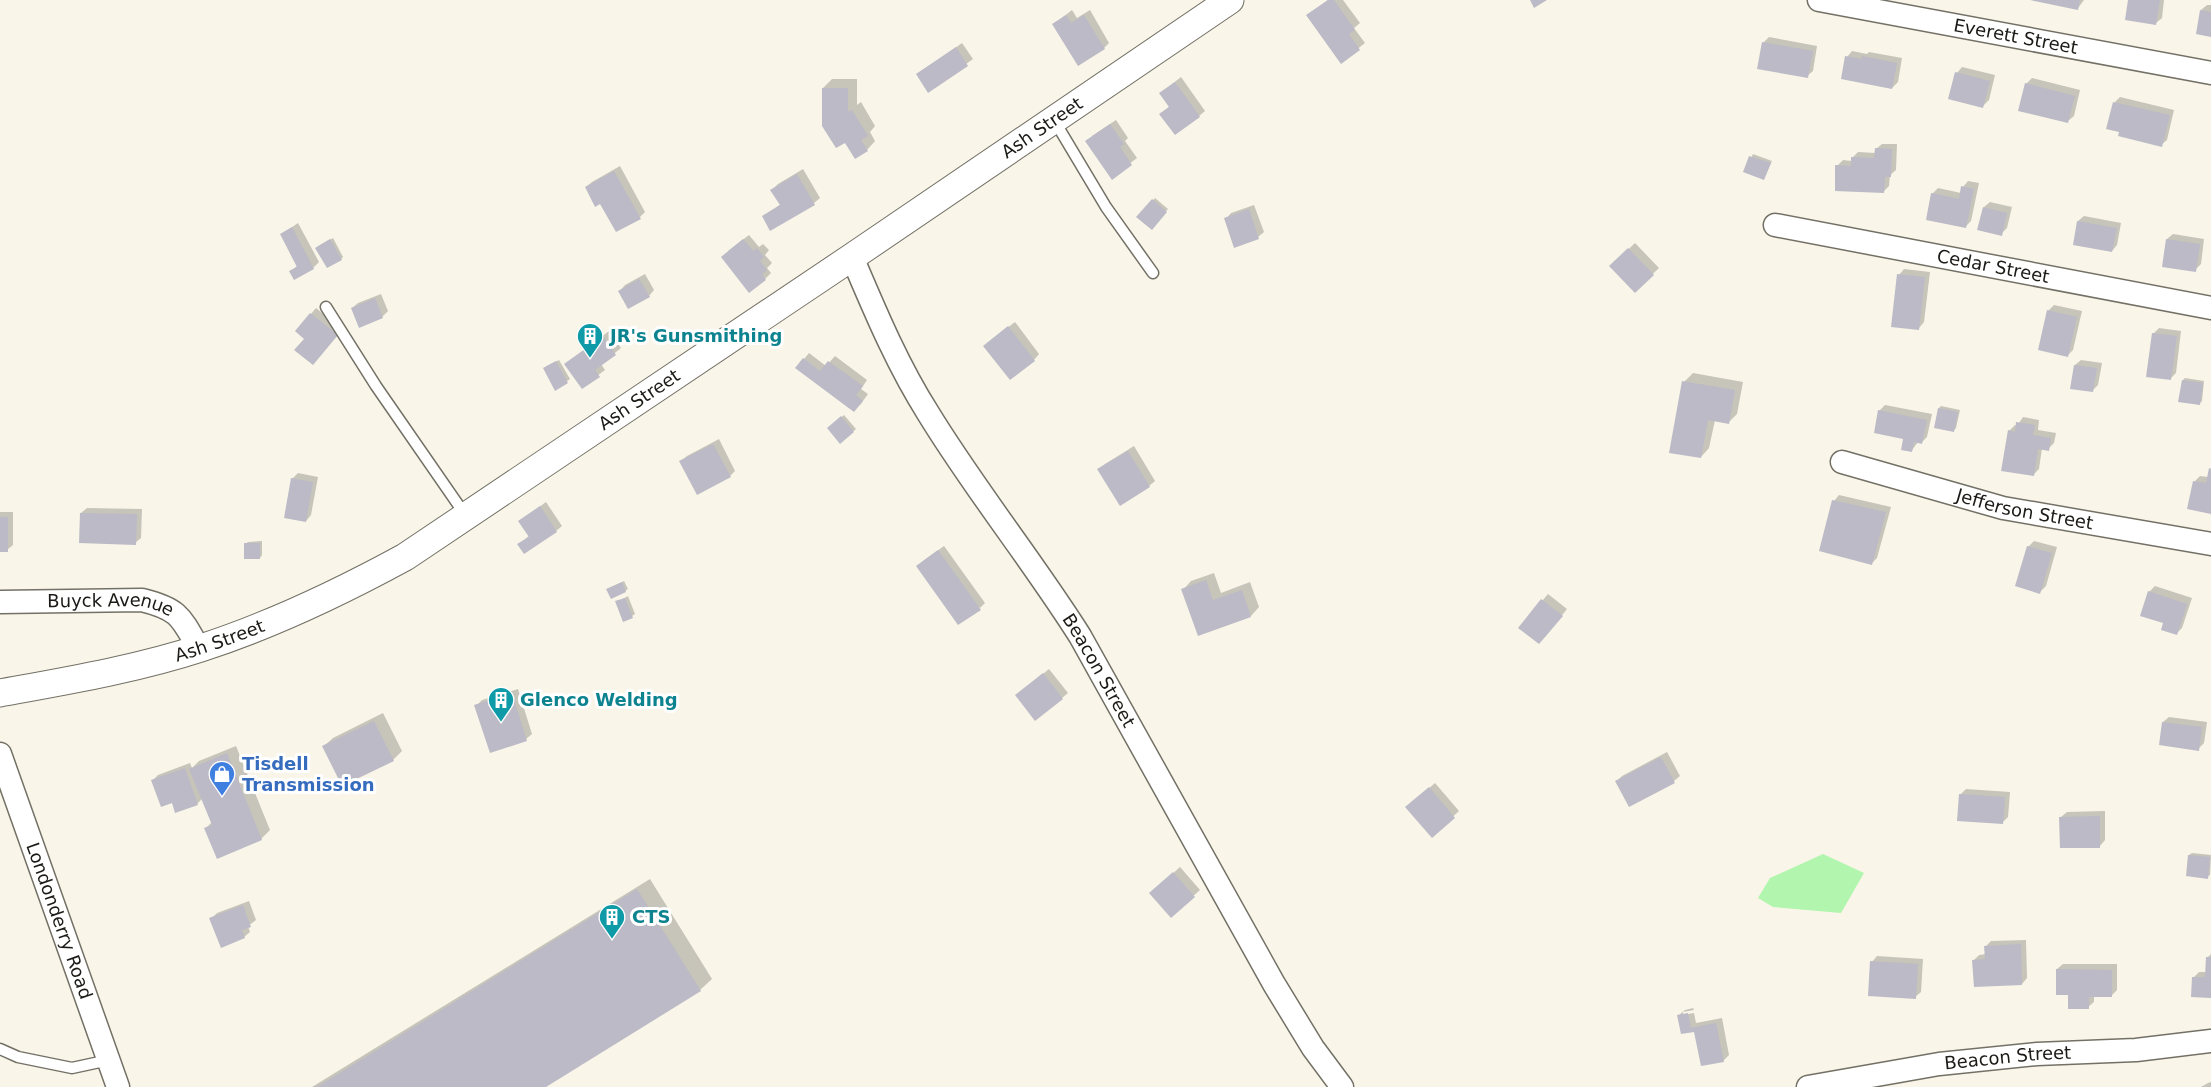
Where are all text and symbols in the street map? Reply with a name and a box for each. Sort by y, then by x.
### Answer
street label: Everett Street [1952,14,2079,58]
street label: Ash Street [997,92,1086,162]
street label: Cedar Street [1935,245,2051,287]
building icon: JR's Gunsmithing [575,321,605,359]
place label: JR's Gunsmithing [608,325,782,346]
street label: Ash Street [594,365,684,434]
street label: Jefferson Street [1953,484,2095,533]
street label: Buyck Avenue [47,589,178,620]
street label: Beacon Street [1058,610,1140,731]
street label: Ash Street [172,615,267,665]
building icon: Glenco Welding [486,685,516,723]
place label: Glenco Welding [520,689,678,710]
place label: Tisdell Transmission [242,753,375,795]
shop icon: Tisdell Transmission [207,759,237,797]
street label: Londonderry Road [22,840,97,1002]
building icon: CTS [597,902,627,940]
place label: CTS [632,906,670,927]
street label: Beacon Street [1943,1042,2072,1073]

